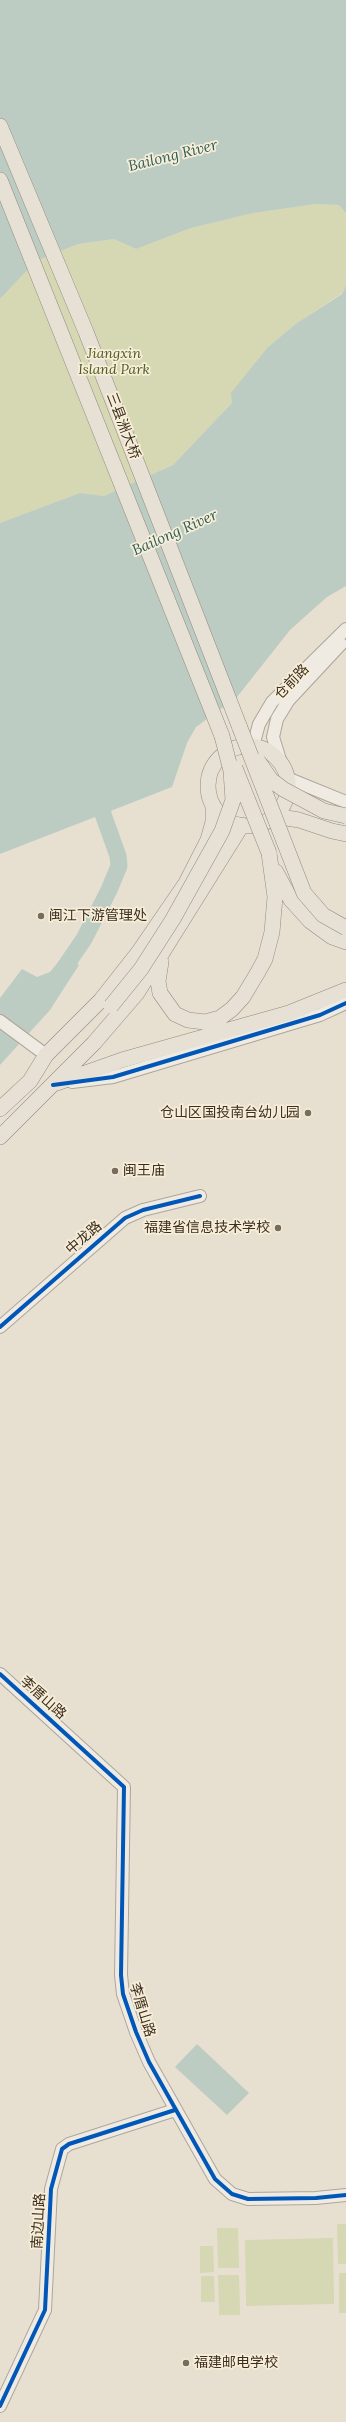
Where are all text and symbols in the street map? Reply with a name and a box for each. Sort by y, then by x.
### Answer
water label: Bailong River [126,136,220,176]
park label: Jiangxin Island Park [78,346,150,378]
street label: 三县洲大桥 [103,390,143,462]
water label: Bailong River [130,506,220,560]
street label: 仓前路 [271,661,313,703]
place label: 闽江下游管理处 [49,908,147,924]
marker: 闽江下游管理处 [36,911,46,921]
place label: 仓山区国投南台幼儿园 [160,1105,300,1121]
marker: 仓山区国投南台幼儿园 [303,1108,313,1118]
place label: 闽王庙 [123,1163,165,1179]
marker: 闽王庙 [110,1166,120,1176]
street label: 中龙路 [63,1218,105,1258]
place label: 福建省信息技术学校 [144,1220,270,1236]
marker: 福建省信息技术学校 [273,1223,283,1233]
street label: 李厝山路 [17,1673,69,1723]
street label: 李厝山路 [126,1981,158,2039]
street label: 南边山路 [29,2193,49,2249]
place label: 福建邮电学校 [194,2355,278,2371]
marker: 福建邮电学校 [181,2358,191,2368]

